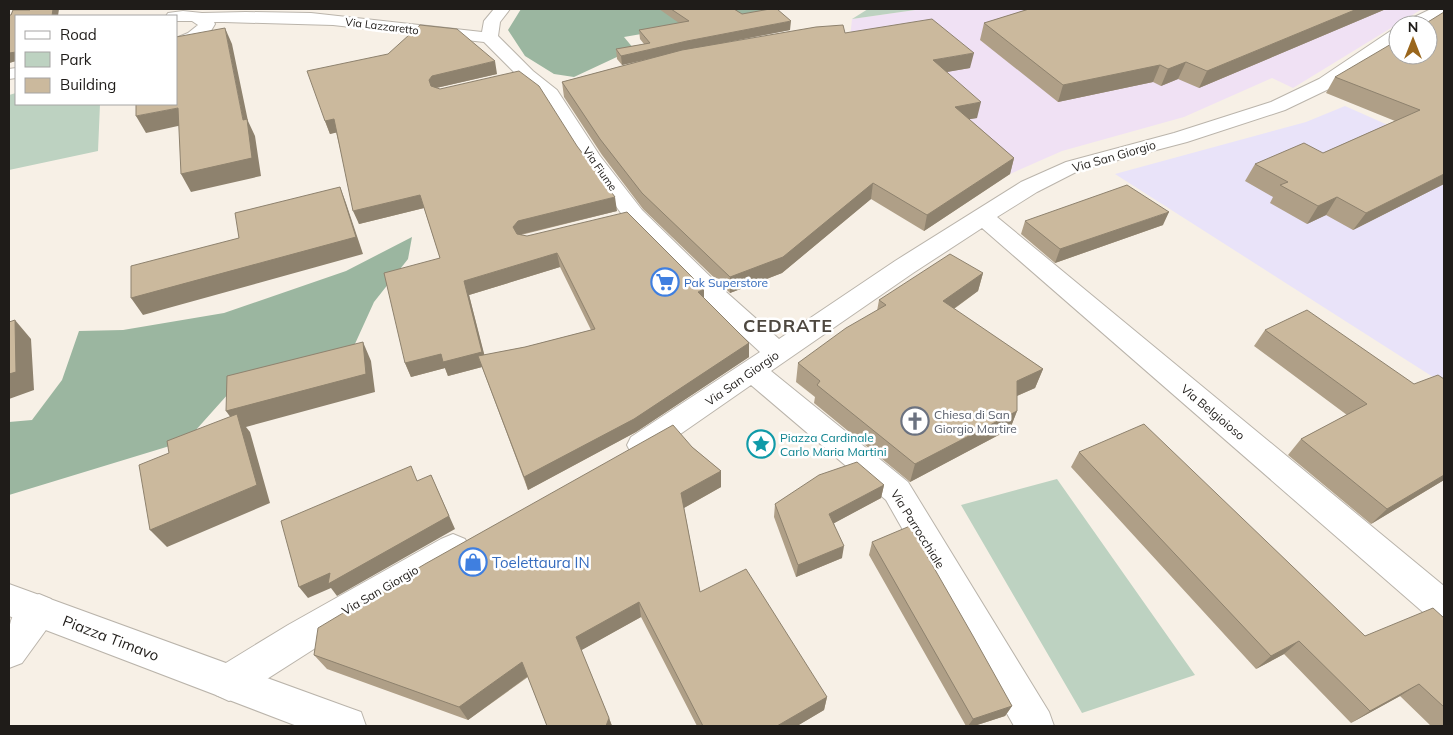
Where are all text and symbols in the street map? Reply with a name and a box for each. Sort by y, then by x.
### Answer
legend [15,15,178,105]
street label: Via Lazzaretto [344,15,420,37]
north arrow [1388,15,1438,65]
text: N [1408,18,1418,36]
text: Road [60,25,97,44]
text: Park [60,50,92,69]
text: Building [60,75,116,94]
street label: Via San Giorgio [1071,137,1158,175]
street label: Via Fiume [580,144,620,194]
supermarket icon: Pak Superstore [650,267,680,297]
place label: Pak Superstore [684,275,768,290]
district label: CEDRATE [743,314,833,337]
street label: Via San Giorgio [702,347,782,409]
street label: Via Belgioioso [1178,381,1248,443]
church icon: Chiesa di San Giorgio Martire [900,406,930,436]
place label: Chiesa di San Giorgio Martire [934,407,1017,436]
place icon: Piazza Cardinale Carlo Maria Martini [746,429,776,459]
place label: Piazza Cardinale Carlo Maria Martini [780,430,887,459]
street label: Via Parrocchiale [888,487,948,571]
shop icon: Toelettaura IN [458,547,488,577]
place label: Toelettaura IN [492,553,590,572]
street label: Via San Giorgio [339,562,421,618]
street label: Piazza Timavo [60,611,162,665]

